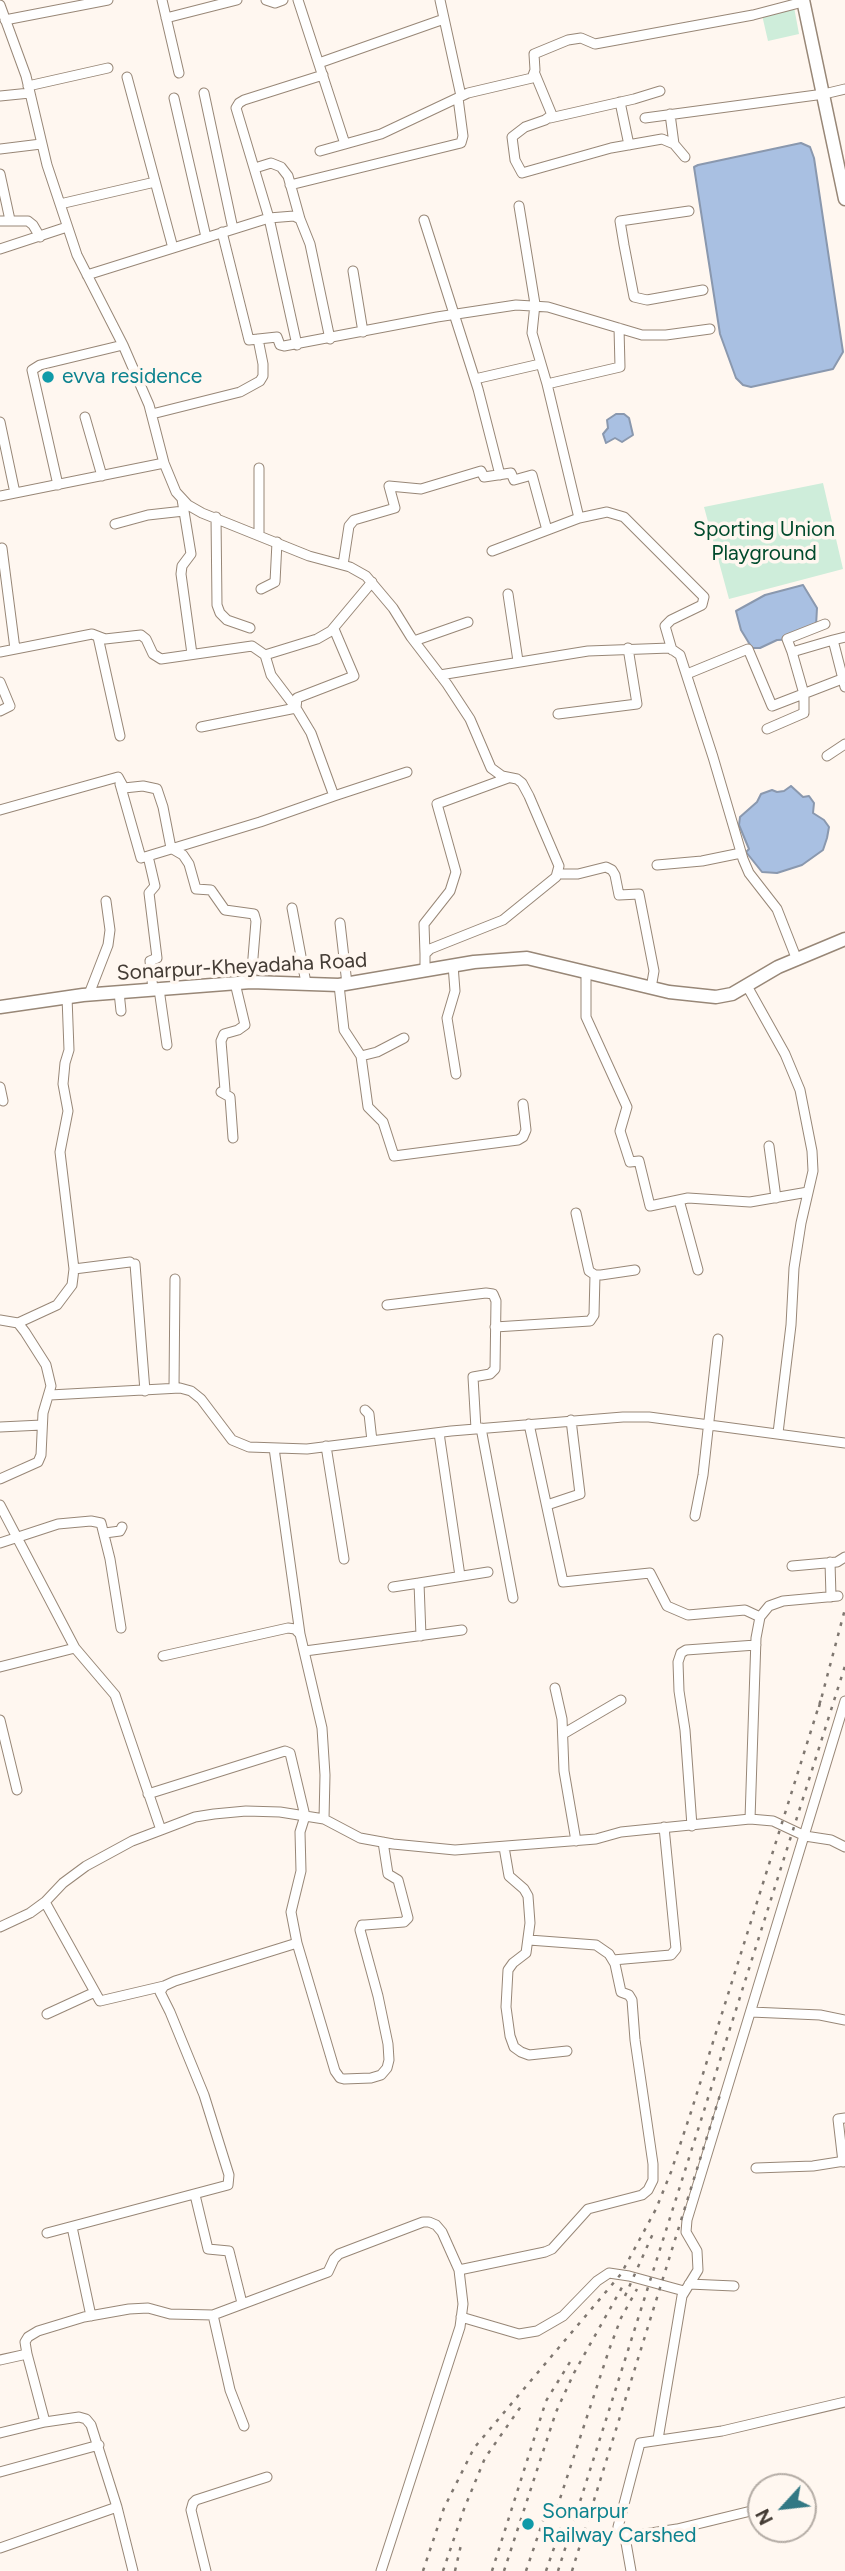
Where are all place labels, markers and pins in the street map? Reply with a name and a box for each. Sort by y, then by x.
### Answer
place label: evva residence [62,364,202,390]
marker: evva residence [40,369,56,385]
place label: Sonarpur Railway Carshed [542,2499,697,2549]
marker: Sonarpur Railway Carshed [520,2516,536,2532]

